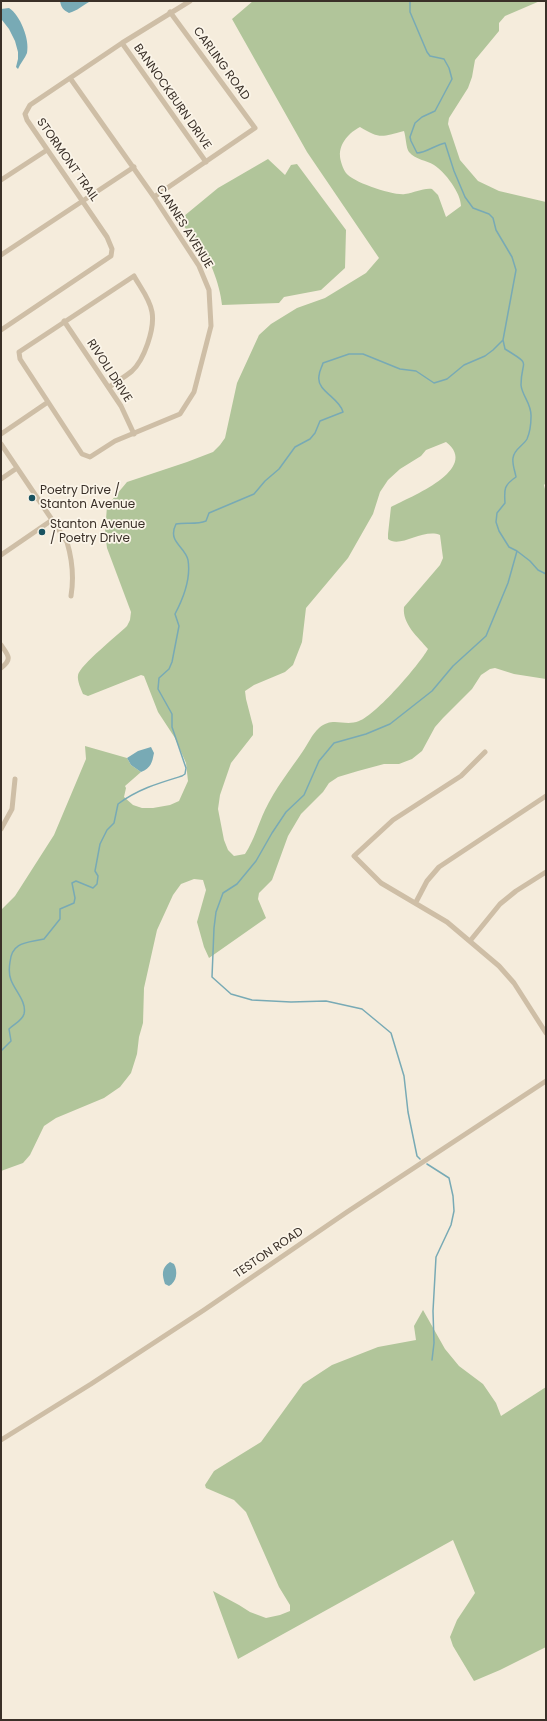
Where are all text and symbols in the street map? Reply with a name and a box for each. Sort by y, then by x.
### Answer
street label: CARLING ROAD [190,25,252,103]
street label: BANNOCKBURN DRIVE [130,41,214,153]
street label: STORMONT TRAIL [33,116,101,204]
street label: CANNES AVENUE [153,183,215,271]
street label: RIVOLI DRIVE [83,337,135,405]
place label: Poetry Drive / Stanton Avenue [40,484,135,512]
marker: Poetry Drive / Stanton Avenue [27,493,37,503]
place label: Stanton Avenue / Poetry Drive [50,518,145,546]
marker: Stanton Avenue / Poetry Drive [37,527,47,537]
street label: TESTON ROAD [232,1225,306,1281]

